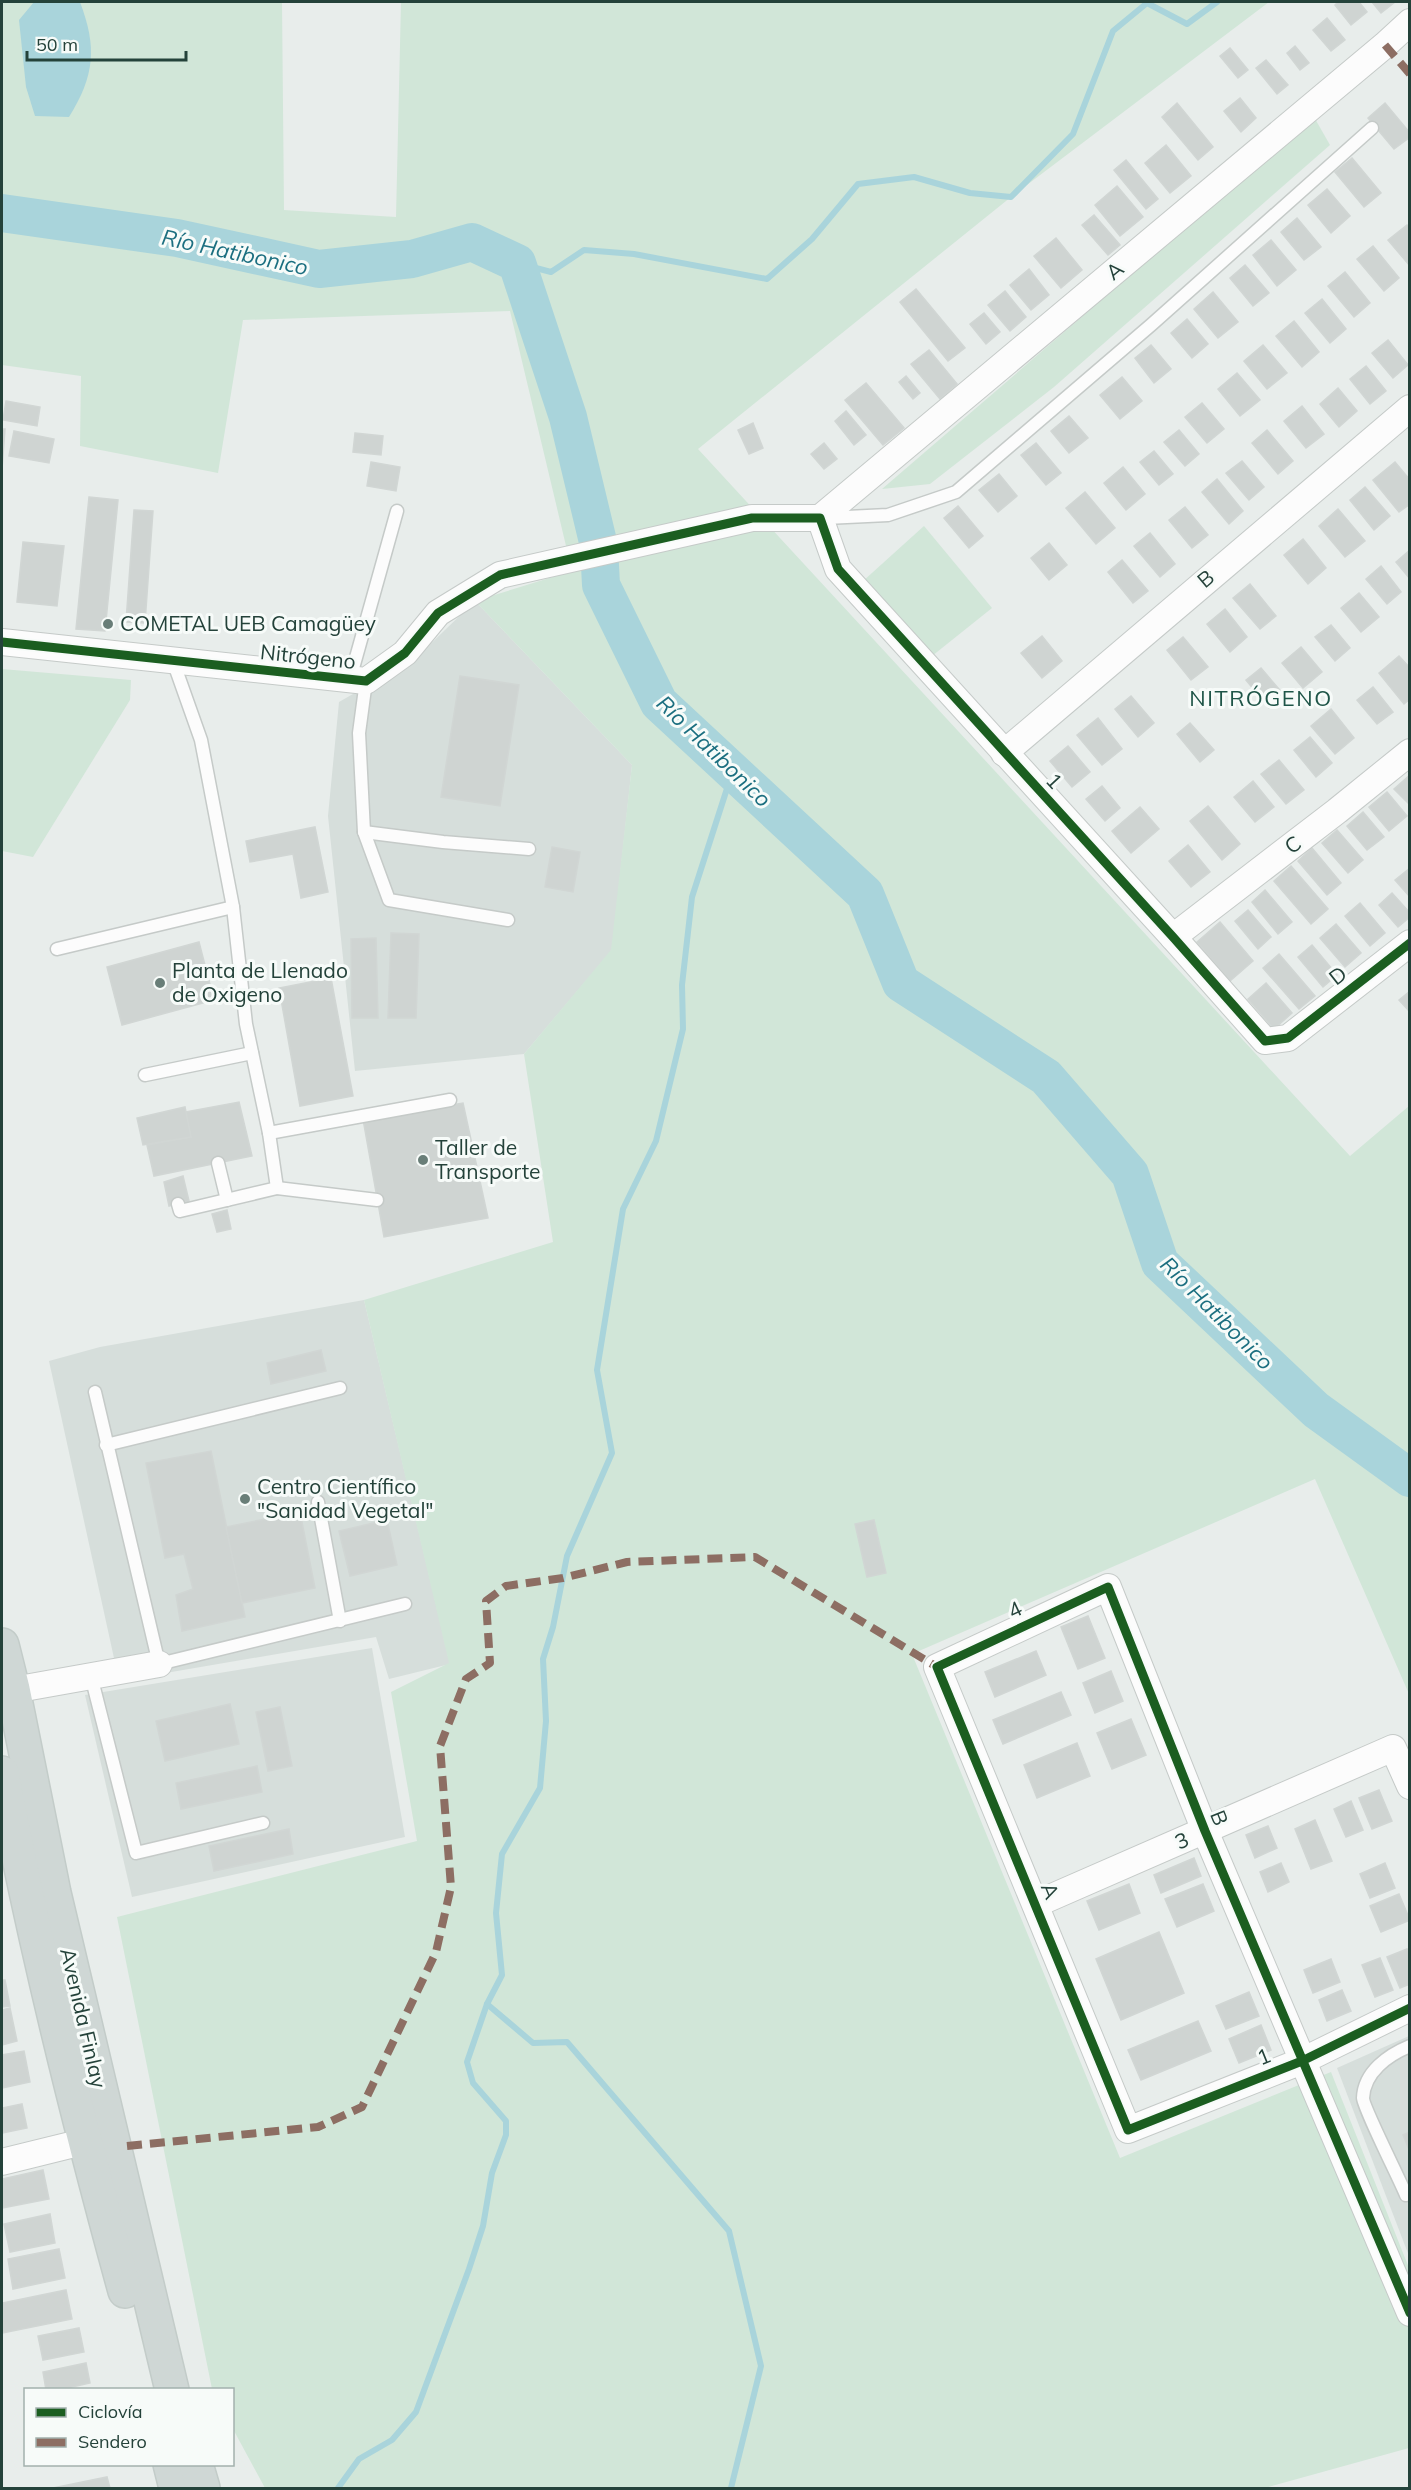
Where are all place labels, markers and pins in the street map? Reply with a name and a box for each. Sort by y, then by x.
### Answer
place label: COMETAL UEB Camagüey [120,610,376,636]
marker: COMETAL UEB Camagüey [101,617,115,631]
place label: Planta de Llenado de Oxigeno [172,957,348,1007]
marker: Planta de Llenado de Oxigeno [153,976,167,990]
place label: Taller de Transporte [435,1134,540,1184]
marker: Taller de Transporte [416,1153,430,1167]
place label: Centro Científico "Sanidad Vegetal" [257,1473,434,1523]
marker: Centro Científico "Sanidad Vegetal" [238,1492,252,1506]

